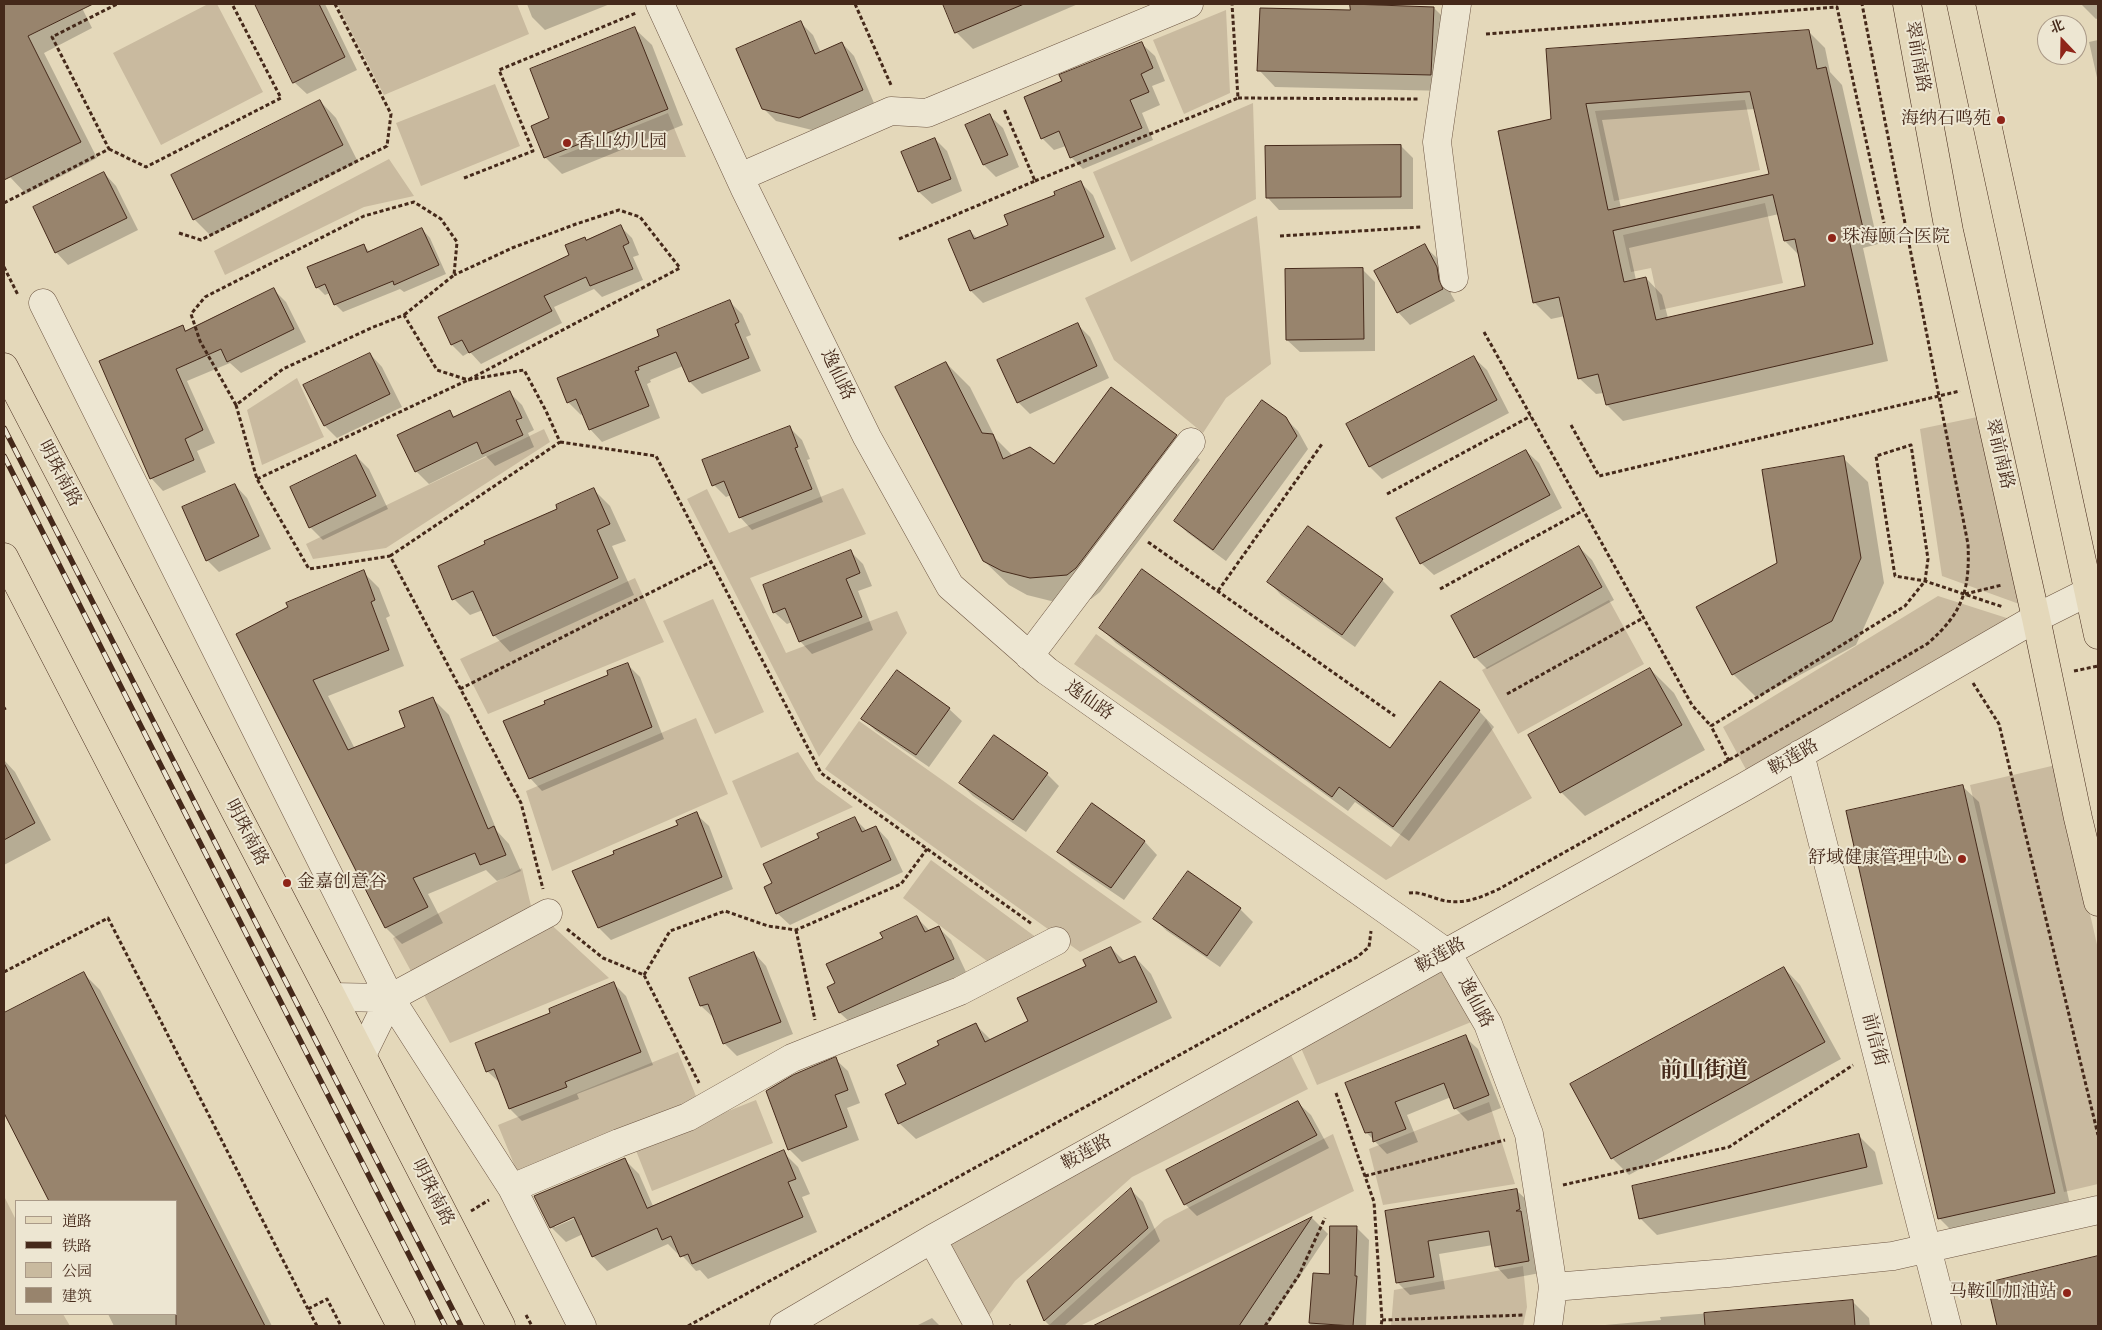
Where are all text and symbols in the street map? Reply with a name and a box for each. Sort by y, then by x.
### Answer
north arrow [2037,15,2087,65]
text: 北 [2047,16,2066,37]
street label: 翠前南路 [1900,20,1934,94]
place label: 海纳石鸣苑 [1901,109,1991,131]
marker: 海纳石鸣苑 [1995,114,2007,126]
place label: 香山幼儿园 [577,132,667,154]
marker: 香山幼儿园 [561,137,573,149]
place label: 珠海颐合医院 [1842,227,1950,249]
marker: 珠海颐合医院 [1826,232,1838,244]
street label: 逸仙路 [815,346,859,404]
street label: 翠前南路 [1980,416,2018,492]
street label: 明珠南路 [33,437,85,511]
street label: 逸仙路 [1061,677,1117,725]
street label: 鞍莲路 [1765,735,1823,781]
street label: 明珠南路 [220,796,272,870]
place label: 舒域健康管理中心 [1808,848,1952,870]
marker: 舒域健康管理中心 [1956,853,1968,865]
place label: 金嘉创意谷 [297,872,387,894]
marker: 金嘉创意谷 [281,877,293,889]
street label: 鞍莲路 [1412,933,1470,979]
street label: 逸仙路 [1453,974,1497,1032]
street label: 前信街 [1857,1011,1891,1069]
district label: 前山街道 [1660,1059,1748,1085]
street label: 鞍莲路 [1058,1130,1116,1176]
street label: 明珠南路 [406,1156,458,1230]
legend [15,1200,178,1315]
text: 道路 [62,1212,92,1230]
text: 铁路 [62,1237,92,1255]
text: 公园 [62,1262,92,1280]
place label: 马鞍山加油站 [1949,1282,2057,1304]
text: 建筑 [62,1287,92,1305]
marker: 马鞍山加油站 [2061,1287,2073,1299]

